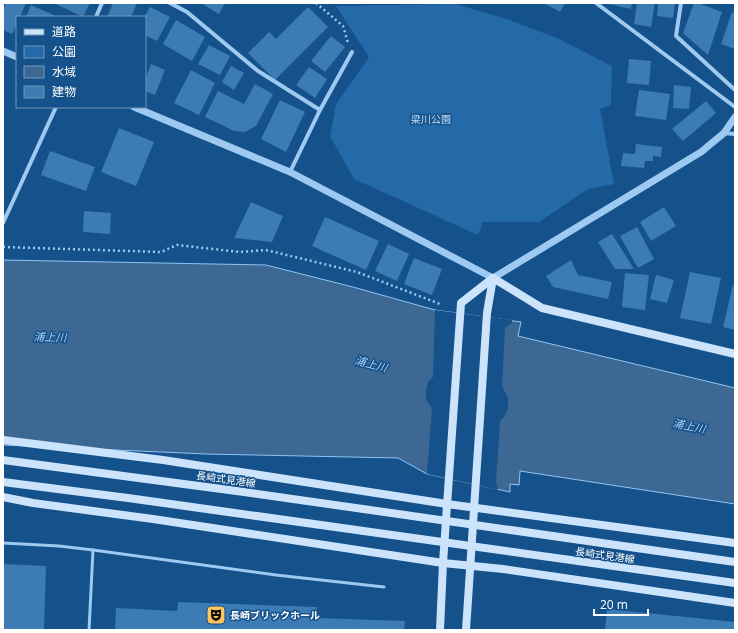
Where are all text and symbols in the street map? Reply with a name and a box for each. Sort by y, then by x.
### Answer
legend [16,16,146,108]
text: 道路 [52,23,76,40]
text: 公園 [52,43,76,60]
text: 水域 [52,63,76,80]
text: 建物 [52,83,76,100]
park label: 梁川公園 [411,112,451,126]
water label: 浦上川 [33,328,68,345]
water label: 浦上川 [353,352,390,375]
water label: 浦上川 [671,415,708,436]
street label: 長崎式見港線 [195,468,257,490]
street label: 長崎式見港線 [574,544,636,566]
scale bar [594,591,648,617]
text: 20 m [600,596,628,613]
theatre icon: 長崎ブリックホール [205,604,227,626]
place label: 長崎ブリックホール [230,608,320,622]

